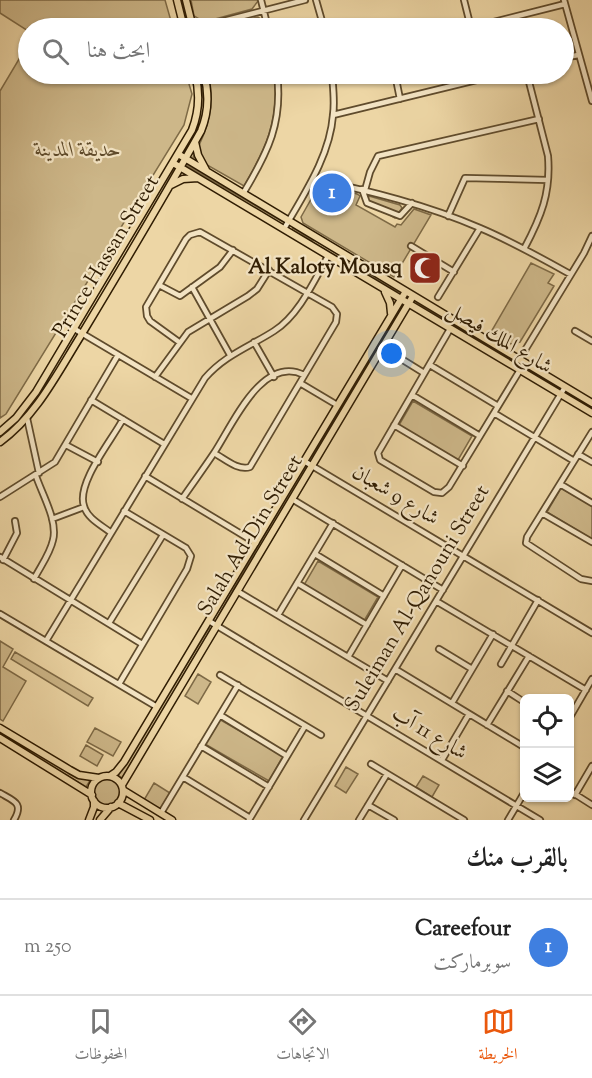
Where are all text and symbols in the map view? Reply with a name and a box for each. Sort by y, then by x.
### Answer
search box [18,18,574,84]
icon: search [39,35,72,68]
text: ابحث هنا [87,36,150,68]
park label: حديقة المدينة [33,136,121,166]
street label: Prince Hassan Street [47,170,167,344]
pin: 1 [312,170,352,216]
mosque icon: Al Kaloty Mousq [407,250,443,286]
place label: Al Kaloty Mousq [248,253,402,283]
street label: شارع الملك فيصل [440,296,558,383]
your location [377,339,406,368]
street label: Salah Ad-Din Street [191,450,311,622]
street label: شارع 9 شعبان [345,458,444,535]
street label: Suleiman Al-Qanouni Street [338,480,498,718]
map controls [520,694,574,802]
button: locate [520,694,574,748]
street label: شارع 11 آب [385,700,473,769]
button: layers [520,748,574,802]
text: بالقرب منك [466,841,568,878]
text: Careefour [415,914,511,946]
text: 250 m [24,933,72,962]
text: 1 [545,933,552,962]
text: سوبرماركت [433,949,511,978]
tab: المحفوظات [75,1005,127,1069]
tab: الاتجاهات [276,1005,330,1069]
tab: الخريطة [479,1005,518,1069]

